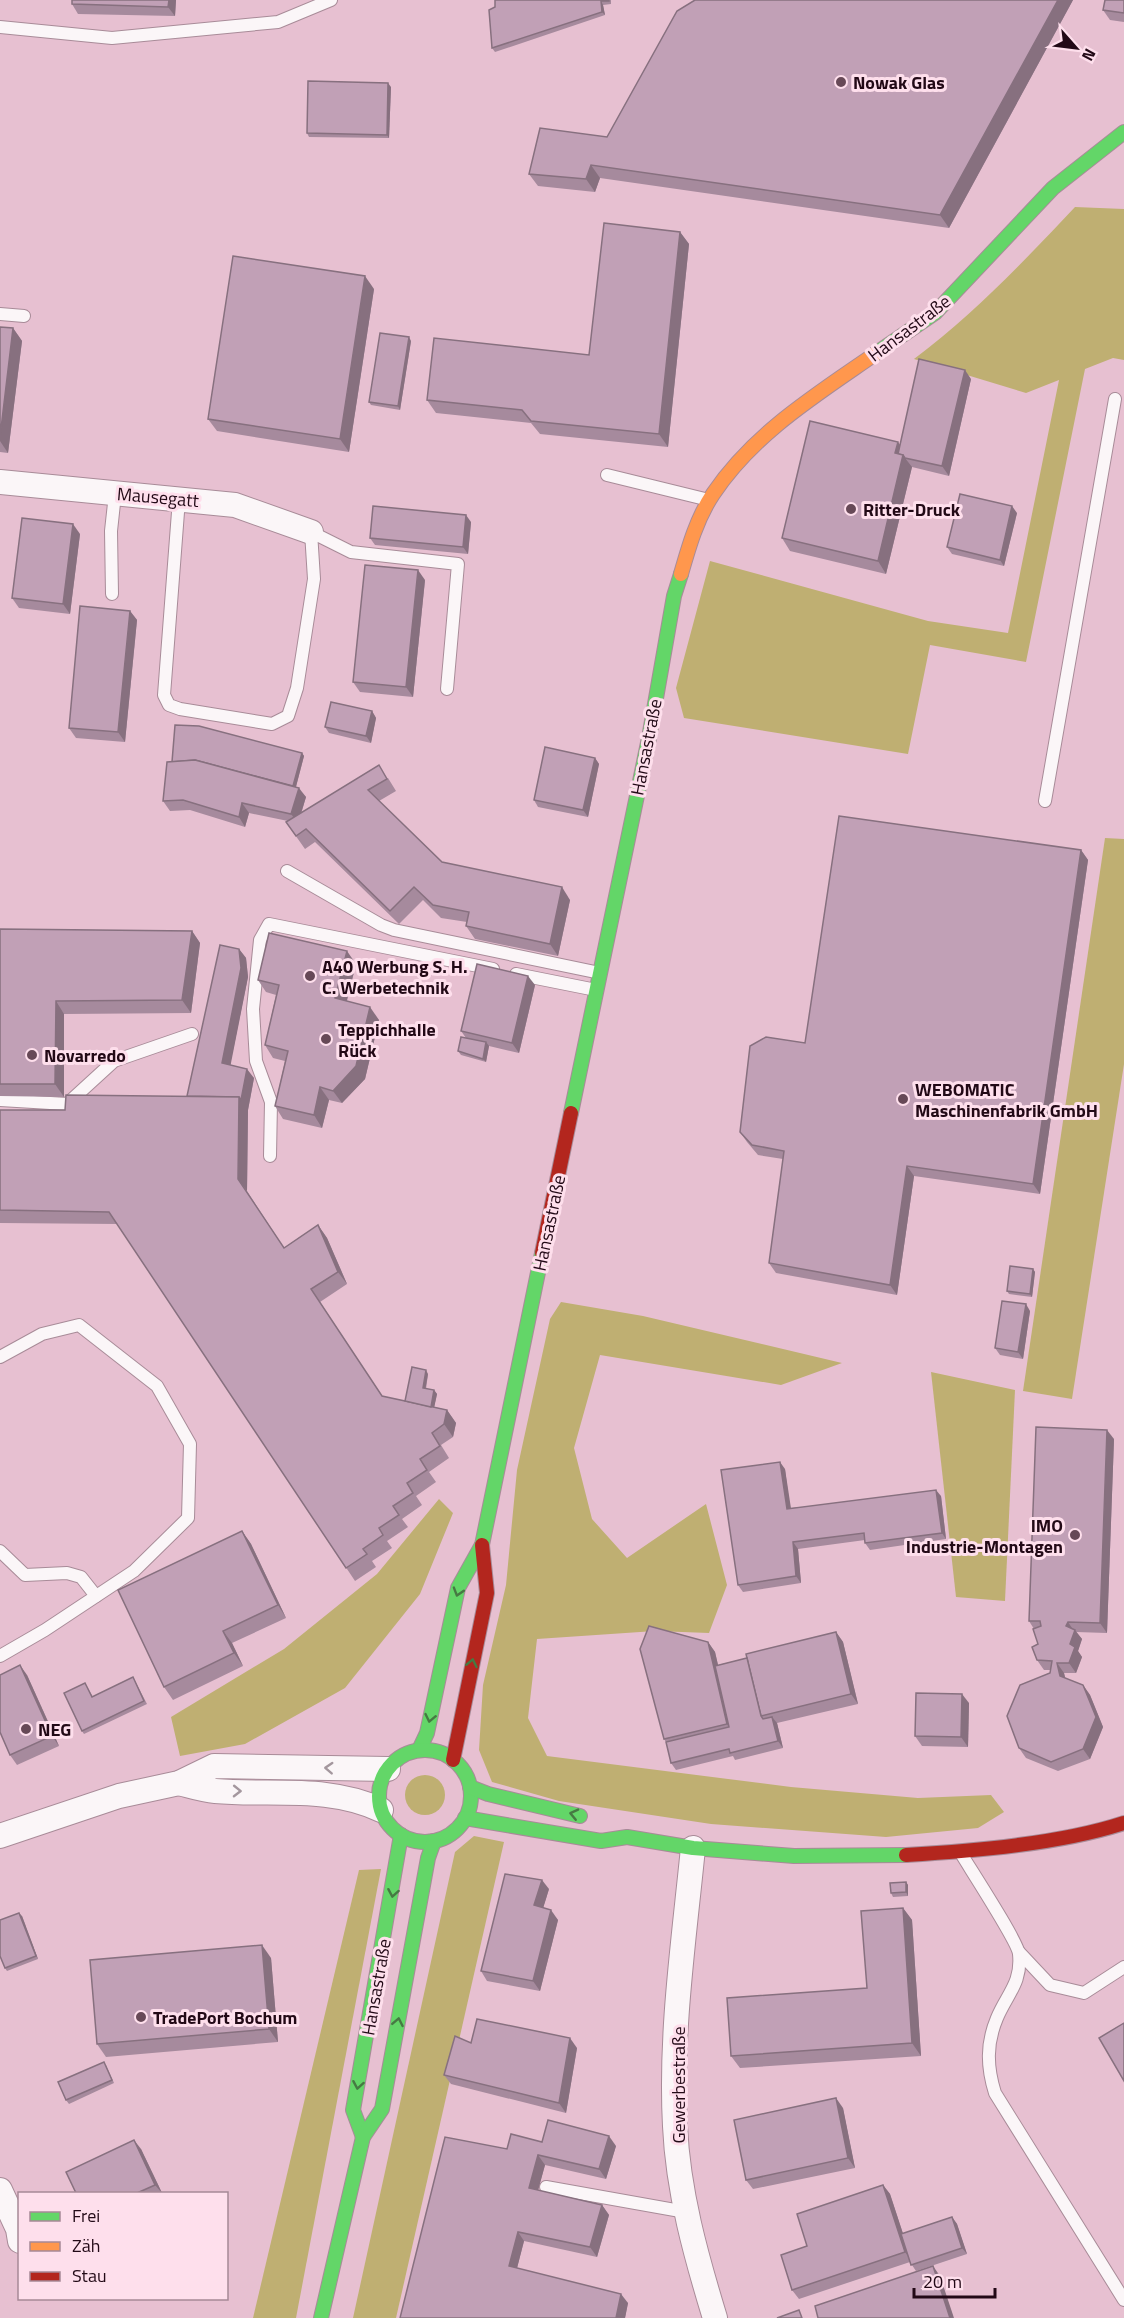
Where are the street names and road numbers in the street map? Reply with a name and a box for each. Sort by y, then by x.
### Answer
street label: Hansastraße [862,288,956,368]
street label: Mausegatt [116,480,201,514]
street label: Hansastraße [623,697,669,797]
street label: Hansastraße [526,1172,572,1274]
street label: Hansastraße [354,1937,398,2037]
street label: Gewerbestraße [665,2027,692,2143]

